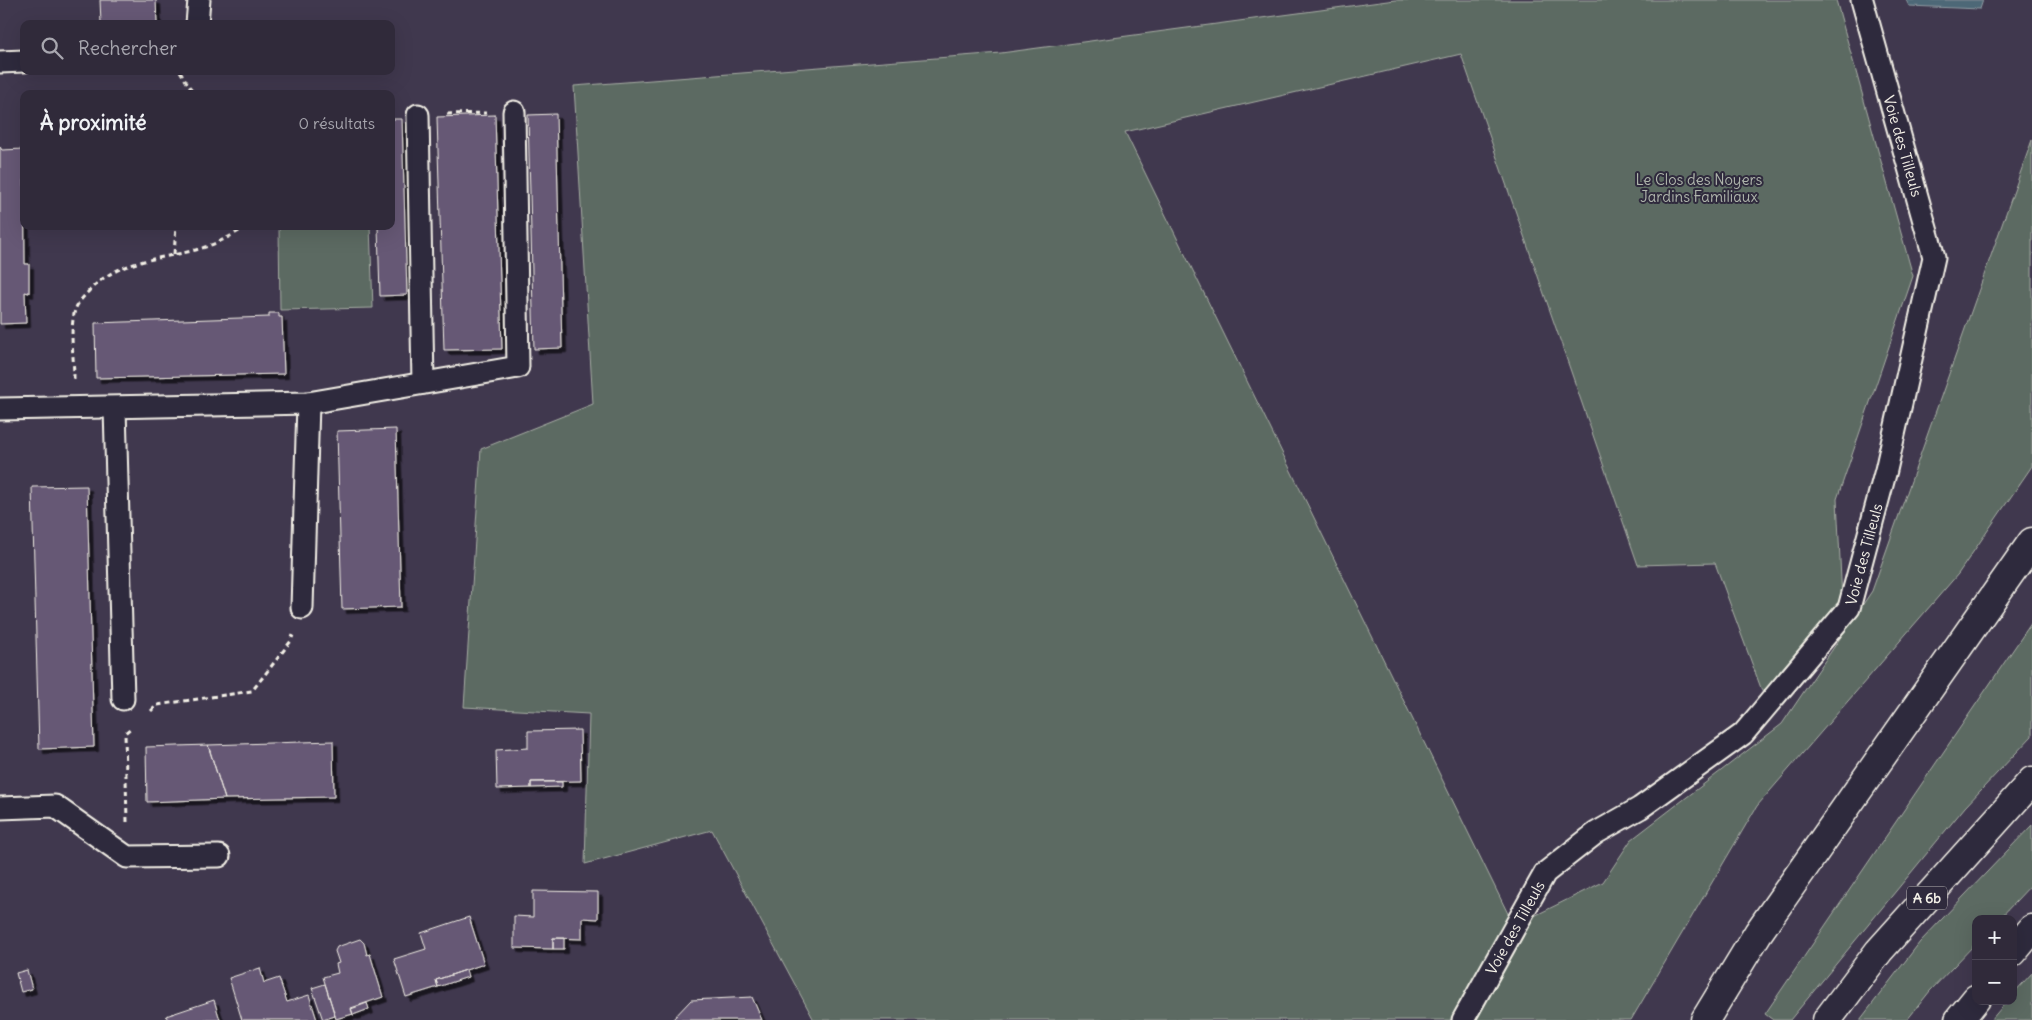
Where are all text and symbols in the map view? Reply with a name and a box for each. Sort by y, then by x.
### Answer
search box [20,20,395,75]
icon: search [38,34,66,62]
text: Rechercher [78,36,177,60]
street label: Voie des Tilleuls [1879,93,1927,199]
text: À proximité [40,109,147,136]
text: 0 résultats [299,113,375,133]
park label: Le Clos des Noyers Jardins Familiaux [1636,170,1763,206]
street label: Voie des Tilleuls [1841,501,1886,607]
street label: Voie des Tilleuls [1481,877,1548,978]
road number: A 6b [1907,886,1947,910]
map controls [1972,915,2017,1005]
button: + [1972,915,2017,960]
button: − [1972,960,2017,1005]

